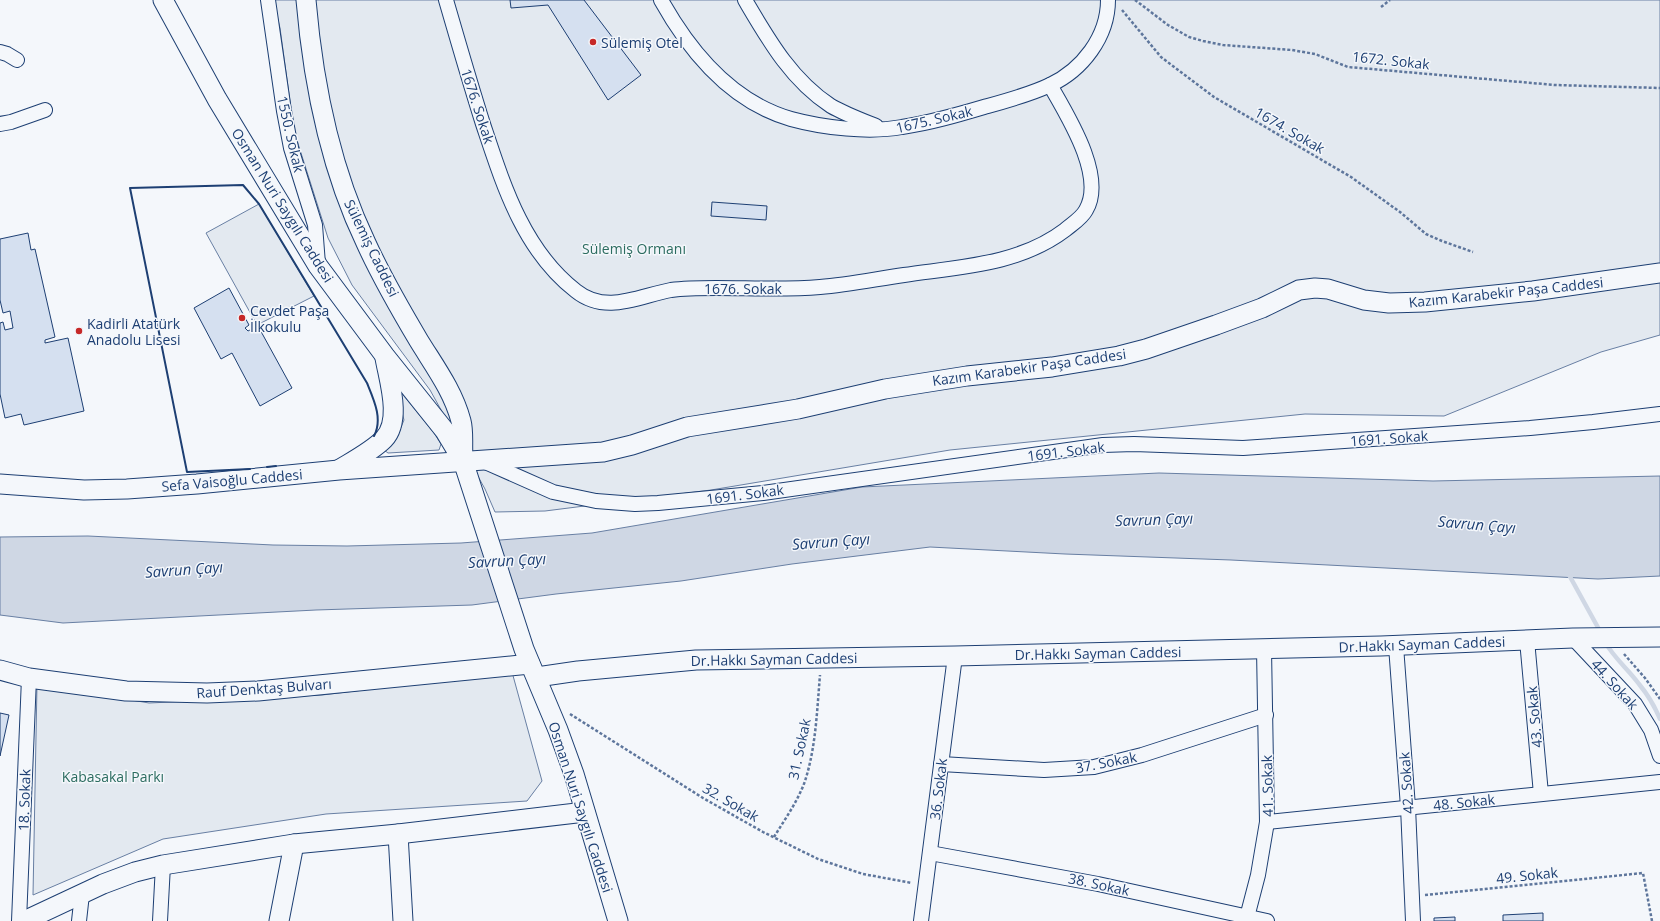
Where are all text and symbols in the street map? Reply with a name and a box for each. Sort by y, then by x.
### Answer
place label: Sülemiş Otel [601,33,683,52]
marker: Sülemiş Otel [588,37,598,47]
street label: 1672. Sokak [1351,46,1431,74]
street label: 1676. Sokak [457,66,499,147]
street label: 1550. Sokak [273,94,309,175]
street label: 1675. Sokak [894,101,975,137]
street label: 1674. Sokak [1252,102,1329,158]
street label: Osman Nuri Saygılı Caddesi [228,124,338,286]
street label: Sülemiş Caddesi [340,196,404,300]
park label: Sülemiş Ormanı [582,239,686,258]
street label: Kazım Karabekir Paşa Caddesi [1408,272,1604,312]
street label: 1676. Sokak [704,279,783,298]
place label: Cevdet Paşa İlkokulu [250,301,329,336]
marker: Cevdet Paşa İlkokulu [237,313,247,323]
place label: Kadirli Atatürk Anadolu Lisesi [87,314,181,349]
marker: Kadirli Atatürk Anadolu Lisesi [74,326,84,336]
street label: Kazım Karabekir Paşa Caddesi [931,344,1127,390]
street label: 1691. Sokak [1349,426,1429,450]
street label: 1691. Sokak [1026,437,1106,465]
street label: Sefa Vaisoğlu Caddesi [161,464,303,496]
street label: 1691. Sokak [705,480,785,508]
water label: Savrun Çayı [1115,508,1194,530]
water label: Savrun Çayı [1437,511,1517,537]
water label: Savrun Çayı [791,528,871,554]
water label: Savrun Çayı [468,548,547,572]
water label: Savrun Çayı [144,556,224,582]
street label: Dr.Hakkı Sayman Caddesi [1338,632,1506,656]
street label: Dr.Hakkı Sayman Caddesi [1014,642,1182,664]
street label: Dr.Hakkı Sayman Caddesi [690,648,858,670]
street label: 44. Sokak [1587,655,1643,714]
street label: Rauf Denktaş Bulvarı [196,674,332,702]
street label: 43. Sokak [1522,685,1546,749]
street label: 31. Sokak [783,716,815,781]
street label: Osman Nuri Saygılı Caddesi [544,719,618,895]
street label: 37. Sokak [1074,747,1139,777]
street label: 42. Sokak [1394,751,1418,815]
street label: 41. Sokak [1257,754,1277,817]
street label: 36. Sokak [925,756,951,821]
park label: Kabasakal Parkı [62,767,164,786]
street label: 18. Sokak [13,768,35,831]
street label: 32. Sokak [699,778,763,826]
street label: 48. Sokak [1432,789,1496,815]
street label: 49. Sokak [1495,862,1559,888]
street label: 38. Sokak [1067,868,1132,900]

